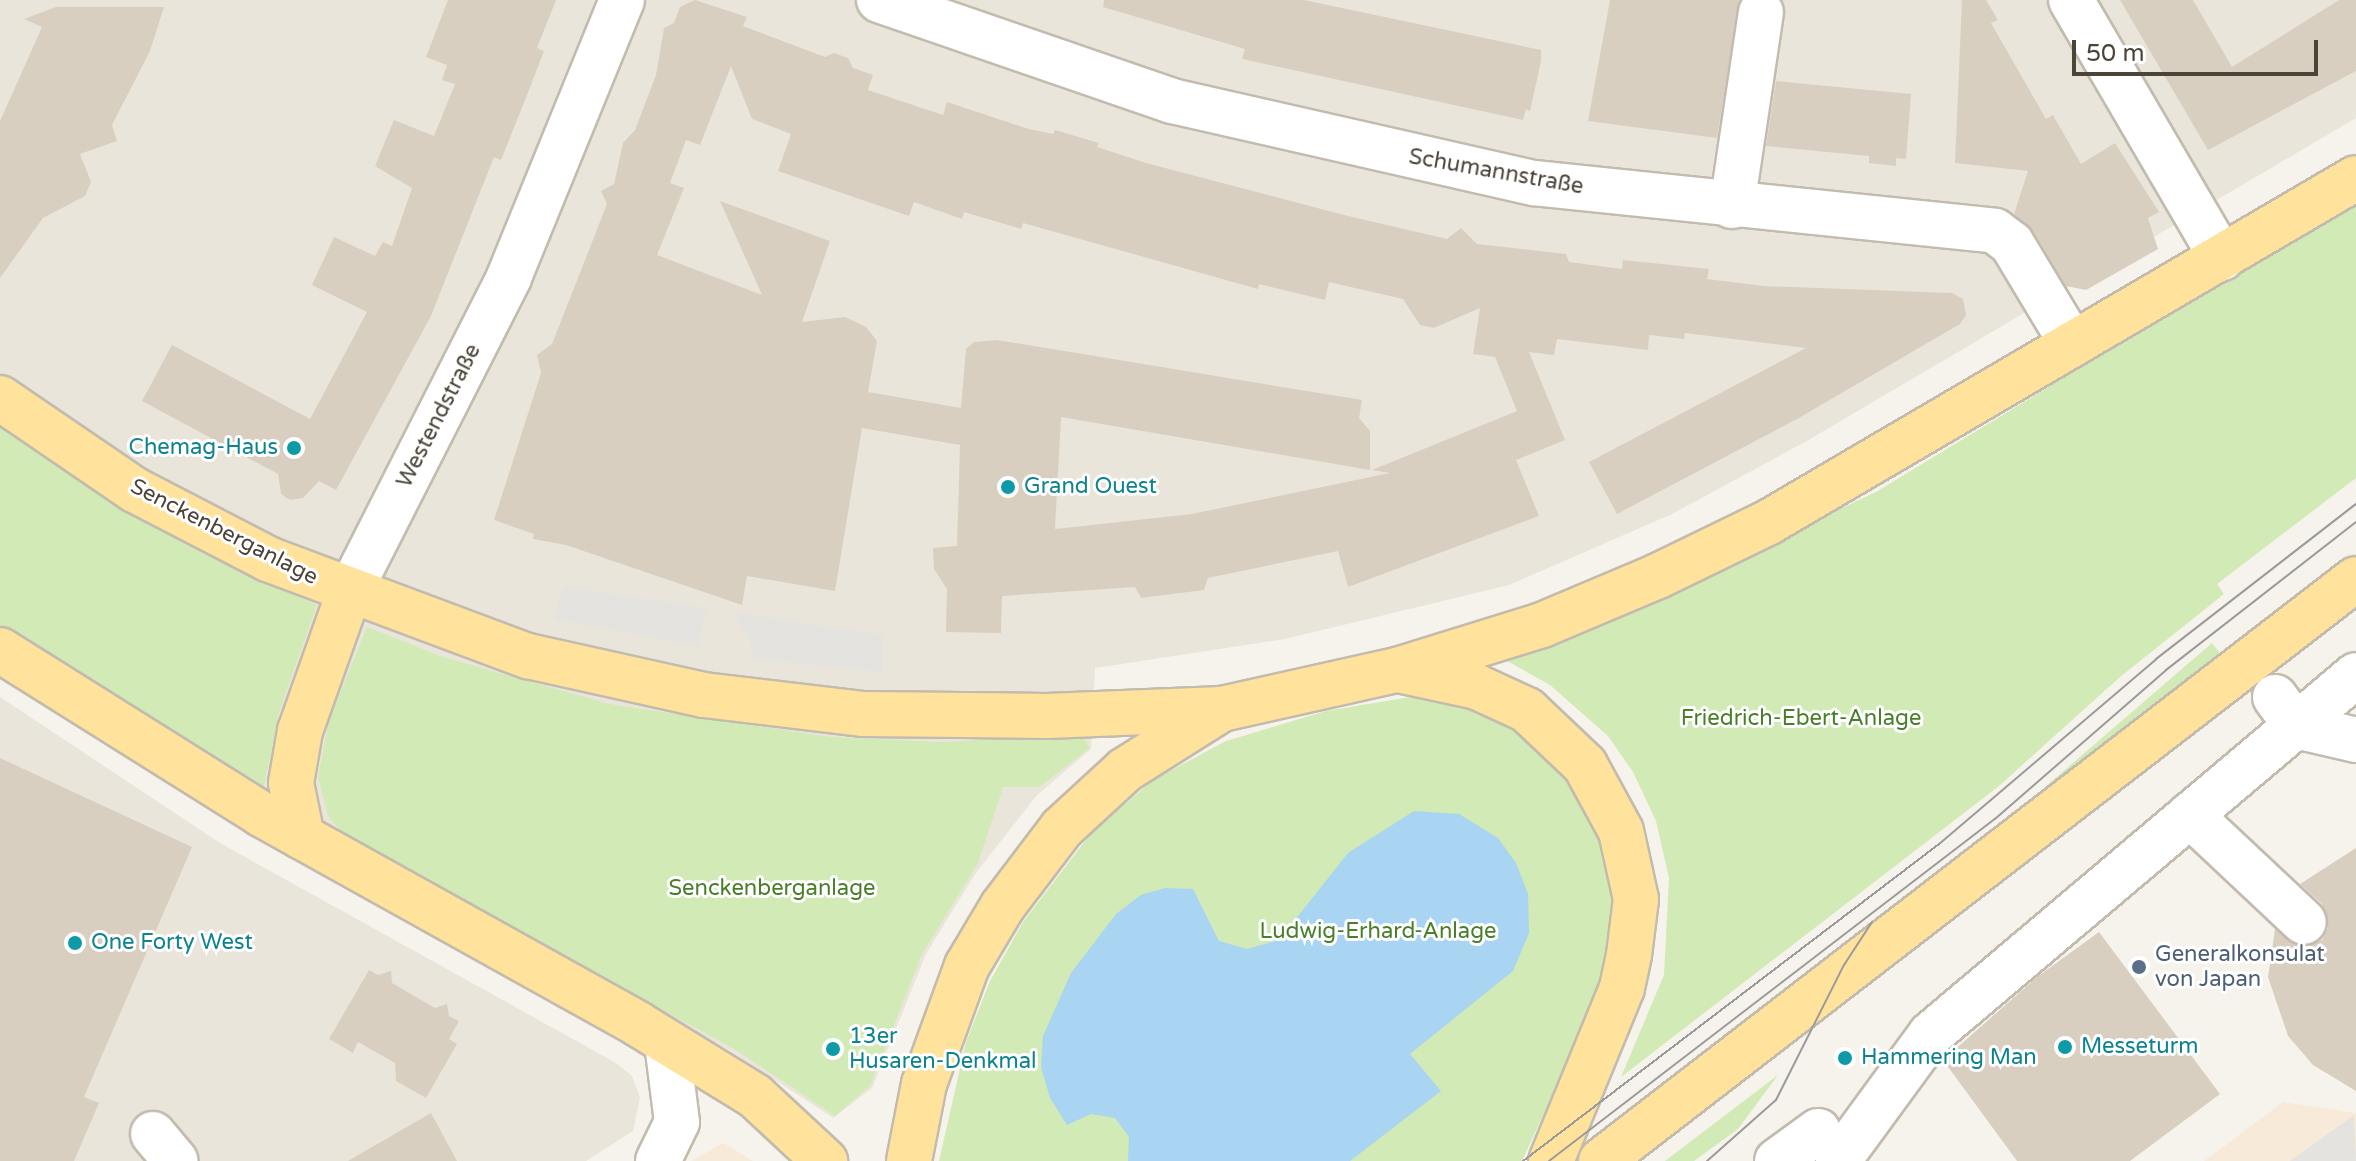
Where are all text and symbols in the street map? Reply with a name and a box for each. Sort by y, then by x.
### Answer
scale bar [2076,24,2322,74]
text: 50 m [2086,39,2144,68]
street label: Schumannstraße [1407,144,1585,200]
street label: Westendstraße [391,340,487,492]
place label: Chemag-Haus [129,435,278,461]
marker: Chemag-Haus [285,439,303,457]
street label: Senckenberganlage [126,473,322,591]
place label: Grand Ouest [1024,474,1157,500]
marker: Grand Ouest [999,478,1017,496]
park label: Friedrich-Ebert-Anlage [1681,706,1921,732]
park label: Senckenberganlage [668,876,876,902]
park label: Ludwig-Erhard-Anlage [1260,919,1496,945]
place label: One Forty West [91,930,253,956]
marker: One Forty West [66,934,84,952]
place label: Generalkonsulat von Japan [2155,941,2325,992]
marker: Generalkonsulat von Japan [2130,958,2148,976]
place label: 13er Husaren-Denkmal [849,1023,1037,1074]
place label: Messeturm [2081,1034,2198,1060]
marker: Messeturm [2056,1038,2074,1056]
marker: 13er Husaren-Denkmal [824,1040,842,1058]
place label: Hammering Man [1861,1045,2037,1071]
marker: Hammering Man [1836,1049,1854,1067]

